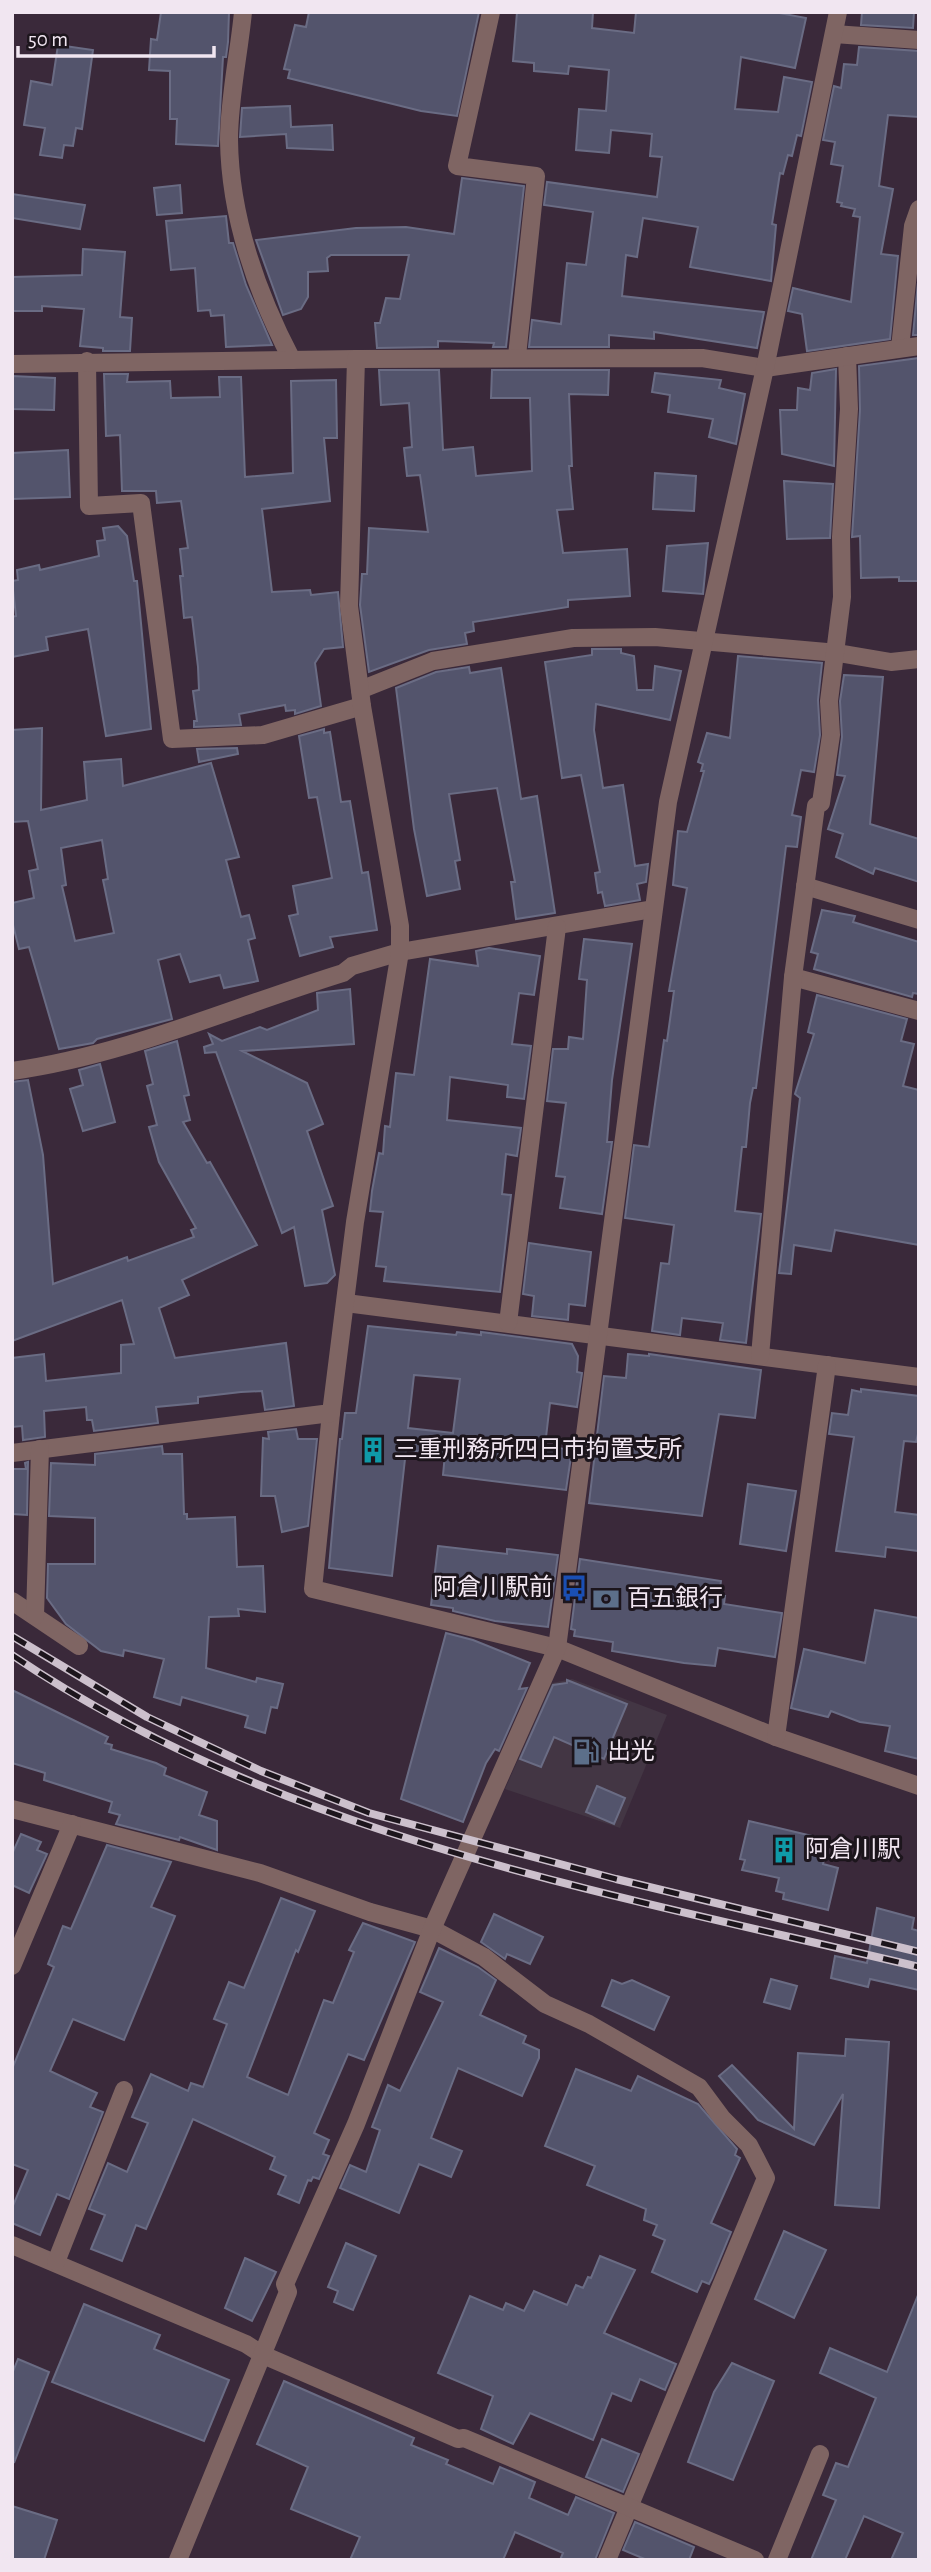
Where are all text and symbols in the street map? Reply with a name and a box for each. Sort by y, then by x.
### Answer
scale bar [18,14,214,58]
text: 50 m [28,29,68,50]
building icon: 三重刑務所四日市拘置支所 [358,1435,388,1465]
place label: 三重刑務所四日市拘置支所 [394,1436,682,1462]
bus stop icon: 阿倉川駅前 [559,1573,589,1603]
place label: 阿倉川駅前 [433,1574,553,1600]
bank icon: 百五銀行 [591,1584,621,1614]
place label: 百五銀行 [627,1585,723,1611]
fuel station icon: 出光 [571,1737,601,1767]
place label: 出光 [607,1738,655,1764]
building icon: 阿倉川駅 [769,1835,799,1865]
place label: 阿倉川駅 [805,1836,901,1862]

